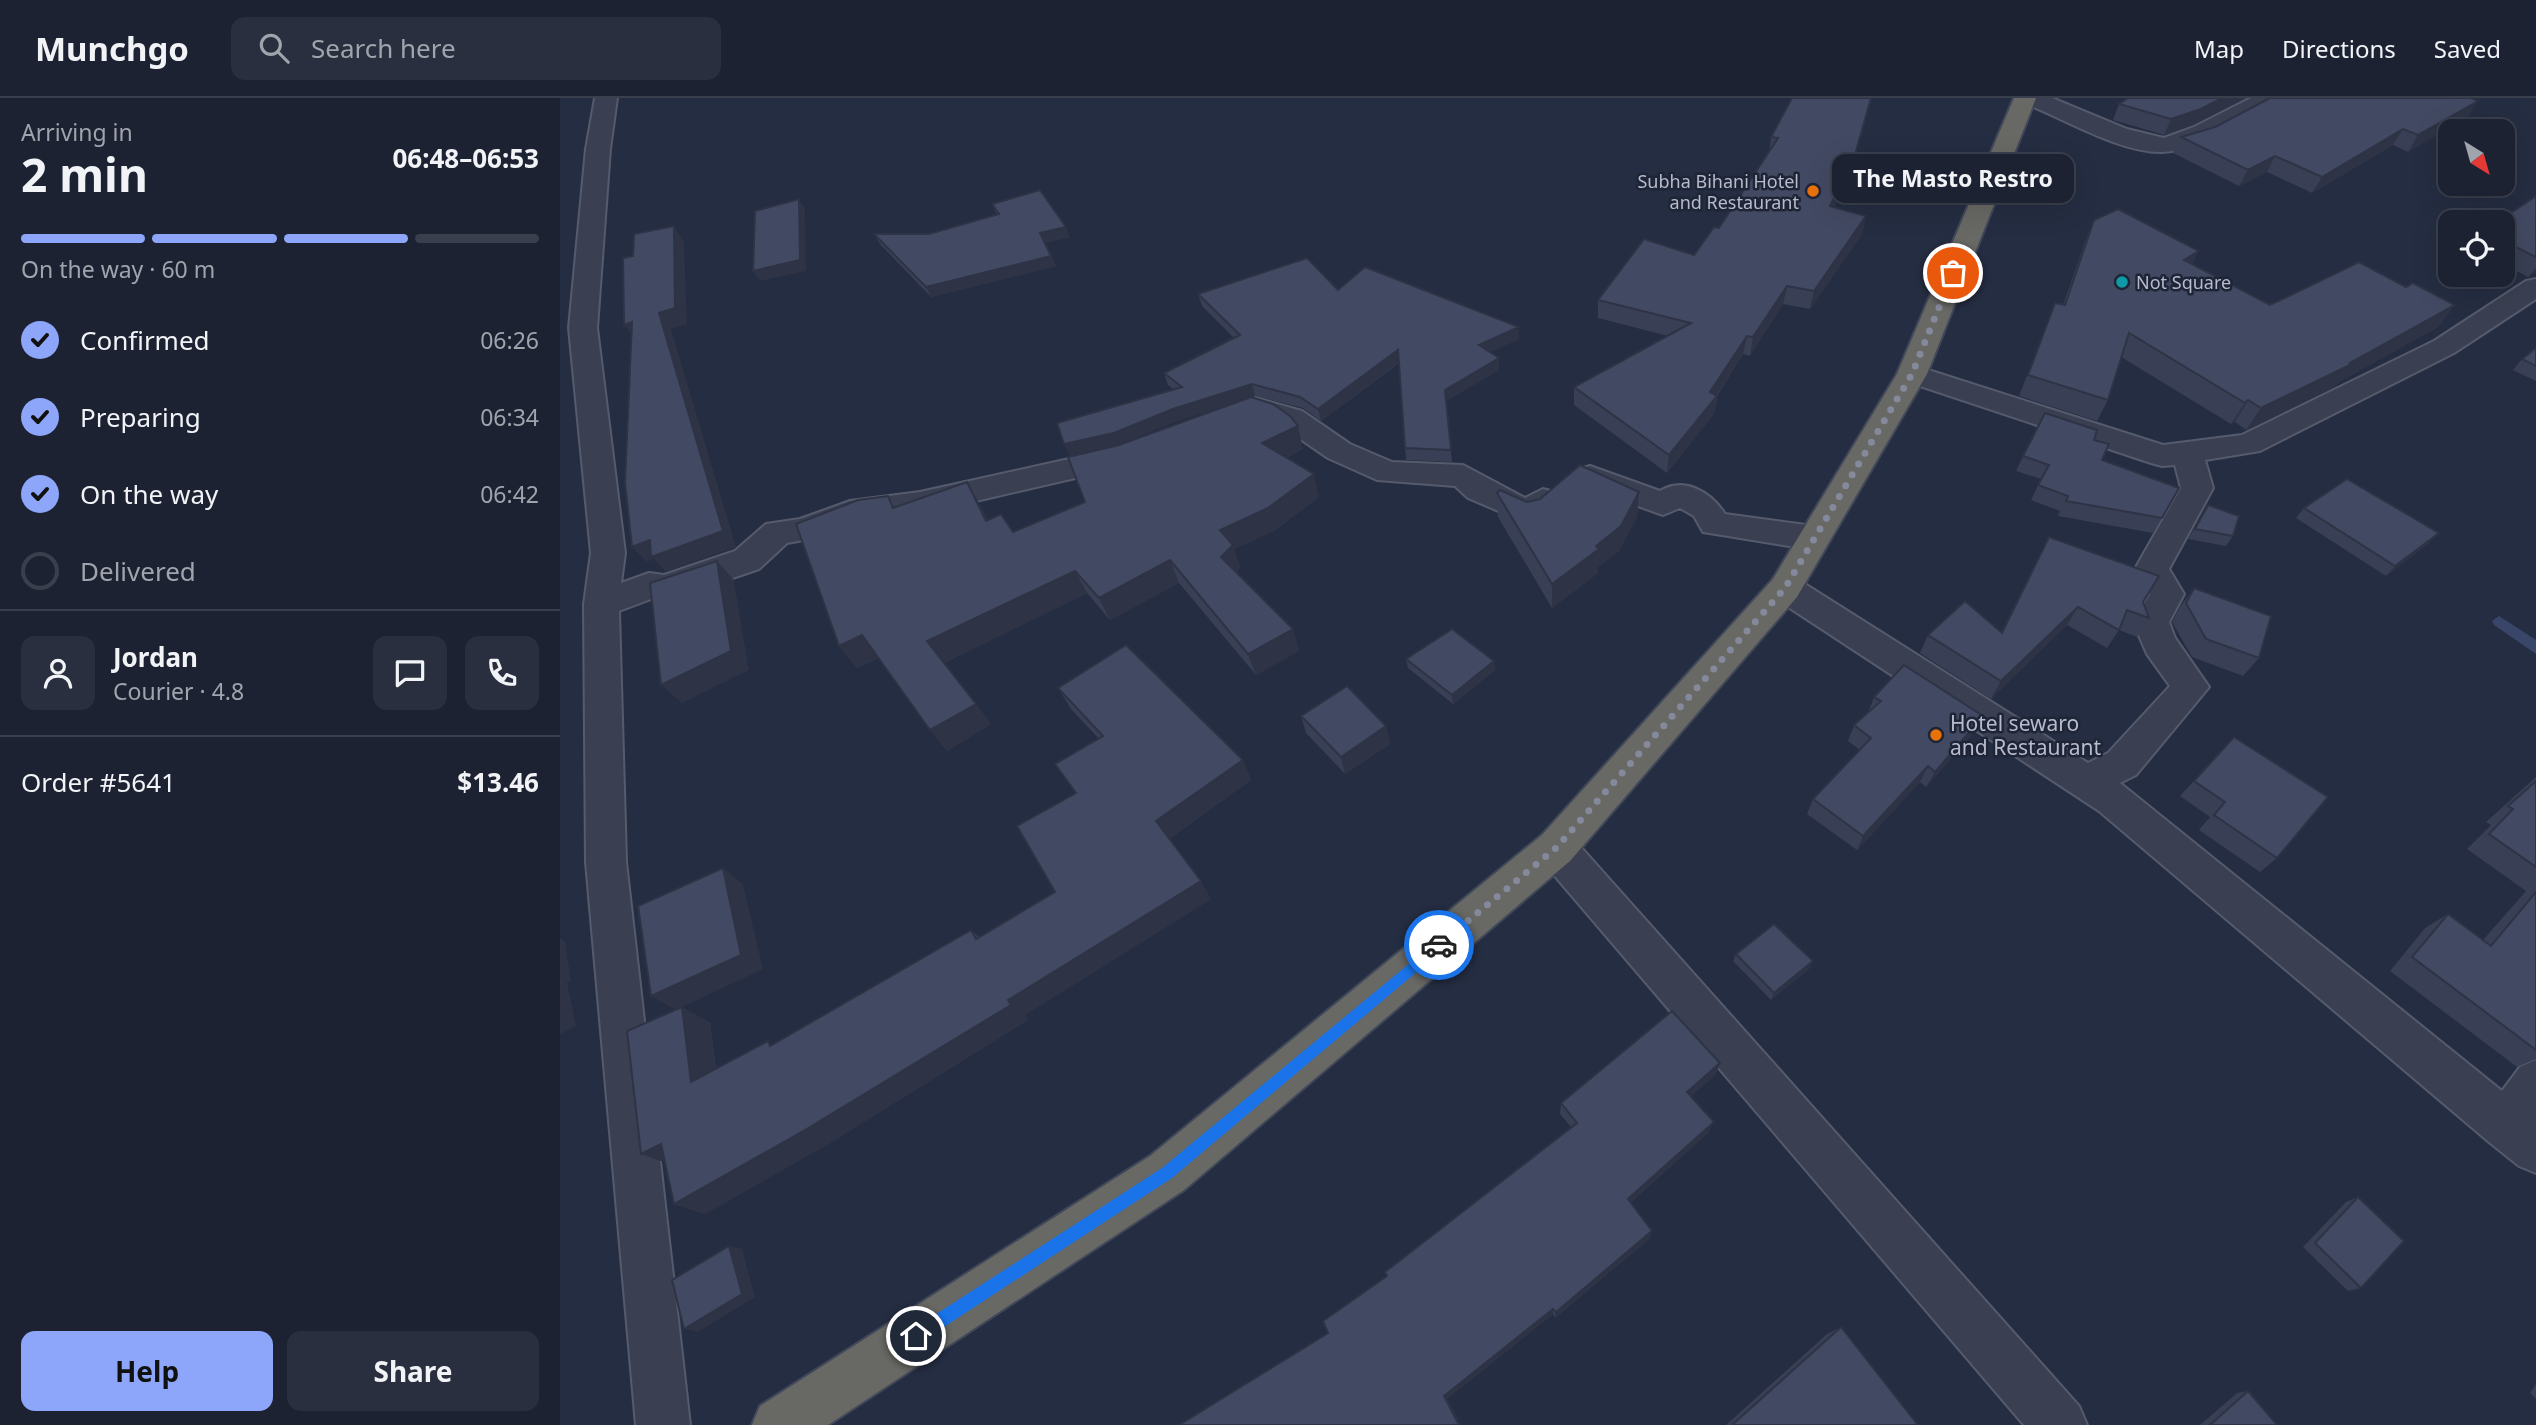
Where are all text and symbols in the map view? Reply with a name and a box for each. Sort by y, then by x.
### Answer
search box [231,17,721,80]
text: Munchgo [35,26,189,71]
icon: search [255,29,293,67]
text: Search here [311,30,456,66]
text: Map [2194,32,2244,65]
text: Directions [2282,32,2396,65]
text: Saved [2434,32,2501,65]
text: Arriving in [21,116,133,148]
north arrow [2438,119,2515,196]
map controls [2438,119,2515,287]
text: 06:48–06:53 [392,140,539,176]
text: 2 min [21,143,148,205]
callout: The Masto Restro [1832,154,2074,203]
text: The Masto Restro [1853,162,2053,194]
place label: Subha Bihani Hotel and Restaurant [1637,169,1799,214]
marker: Subha Bihani Hotel and Restaurant [1805,183,1821,199]
button: locate [2438,210,2515,287]
pin [1923,243,1983,303]
text: On the way · 60 m [21,253,215,285]
icon: bag [1934,254,1972,292]
place label: Not Square [2136,270,2231,294]
marker: Not Square [2114,274,2130,290]
icon: check [21,321,59,359]
text: Confirmed [80,322,210,358]
text: 06:26 [480,324,539,356]
icon: check [21,398,59,436]
text: Preparing [80,399,201,435]
text: 06:34 [480,401,539,433]
icon: check [21,475,59,513]
text: On the way [80,476,218,512]
text: 06:42 [480,478,539,510]
text: Delivered [80,553,196,589]
button: person [21,636,95,710]
button: chat [373,636,447,710]
button: phone [465,636,539,710]
text: Jordan [113,639,198,675]
text: Courier · 4.8 [113,675,244,707]
place label: Hotel sewaro and Restaurant [1950,709,2101,761]
marker: Hotel sewaro and Restaurant [1928,727,1944,743]
text: Order #5641 [21,764,176,800]
text: $13.46 [457,764,539,800]
courier [1404,910,1474,980]
icon: car [1420,926,1458,964]
pin [886,1306,946,1366]
icon: home [897,1317,935,1355]
button: Help [21,1331,273,1411]
button: Share [287,1331,539,1411]

